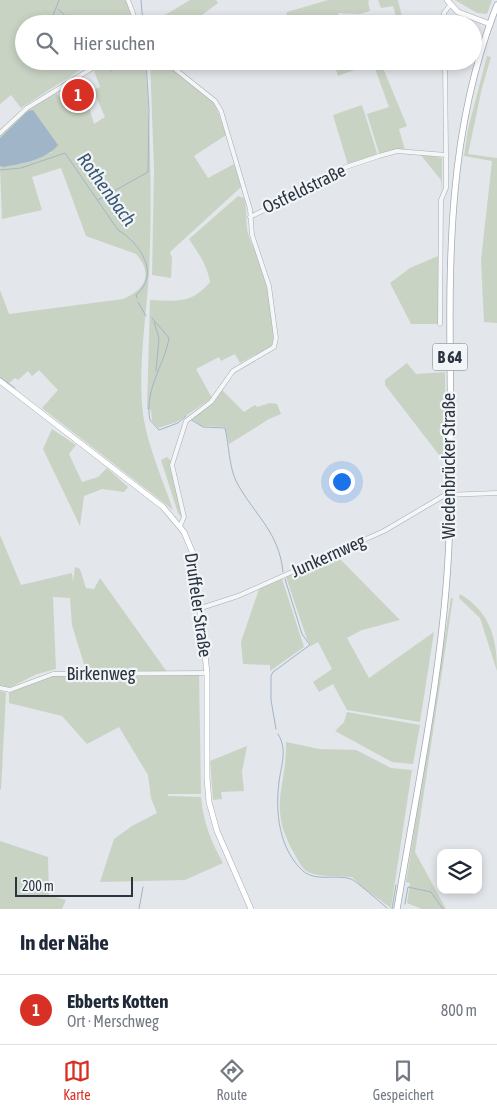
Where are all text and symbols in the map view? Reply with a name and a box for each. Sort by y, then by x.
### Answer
search box [15,15,482,70]
icon: search [33,29,61,57]
text: Hier suchen [73,32,155,54]
pin: 1 [62,76,94,114]
water label: Rothenbach [73,148,141,230]
street label: Ostfeldstraße [259,159,349,218]
road number: B 64 [432,344,468,371]
street label: Wiedenbrücker Straße [438,393,459,539]
your location [329,469,355,495]
street label: Junkernweg [287,530,369,581]
street label: Druffeler Straße [181,551,216,659]
street label: Birkenweg [67,663,136,684]
map controls [437,849,482,894]
button: layers [437,849,482,894]
scale bar [15,874,132,897]
text: 200 m [22,878,54,894]
text: In der Nähe [20,930,109,954]
text: Ebberts Kotten [67,990,168,1012]
text: 1 [32,1001,40,1019]
text: 800 m [441,1001,477,1019]
text: Ort · Merschweg [67,1012,159,1030]
tab: Karte [63,1057,91,1103]
tab: Route [217,1057,247,1103]
tab: Gespeichert [373,1057,434,1103]

